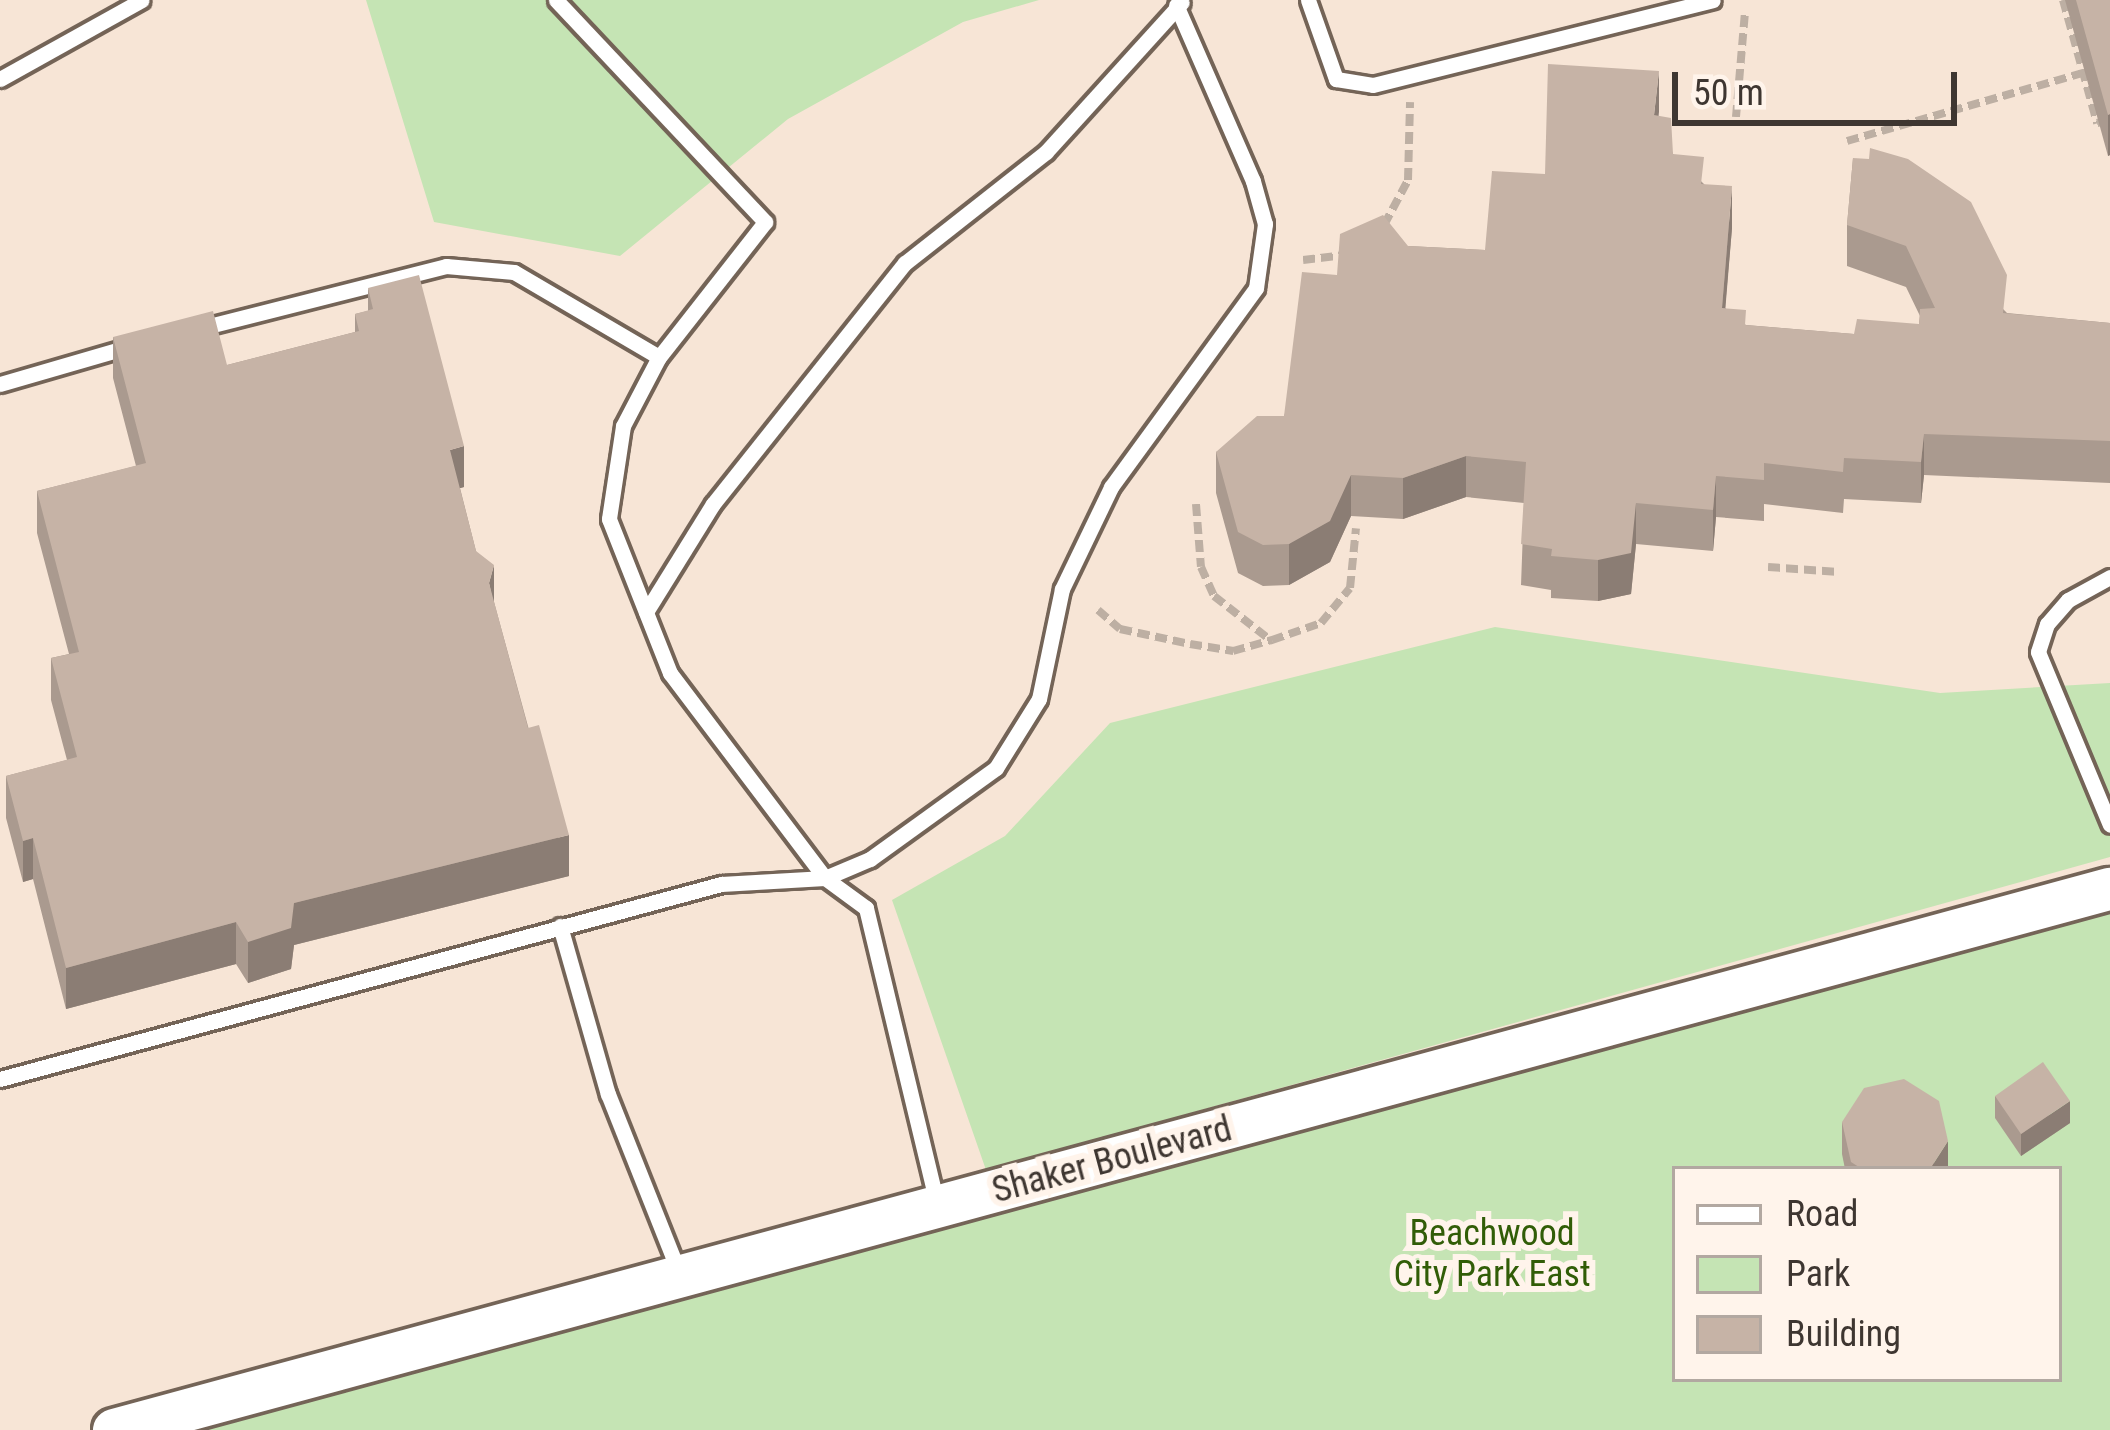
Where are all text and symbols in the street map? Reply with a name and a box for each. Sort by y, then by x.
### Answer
scale bar [1678,48,1963,122]
text: 50 m [1693,72,1764,114]
street label: Shaker Boulevard [988,1107,1236,1213]
legend [1672,1166,2062,1382]
text: Road [1786,1193,1858,1235]
park label: Beachwood City Park East [1393,1211,1591,1296]
text: Park [1786,1253,1850,1295]
text: Building [1786,1313,1901,1355]

